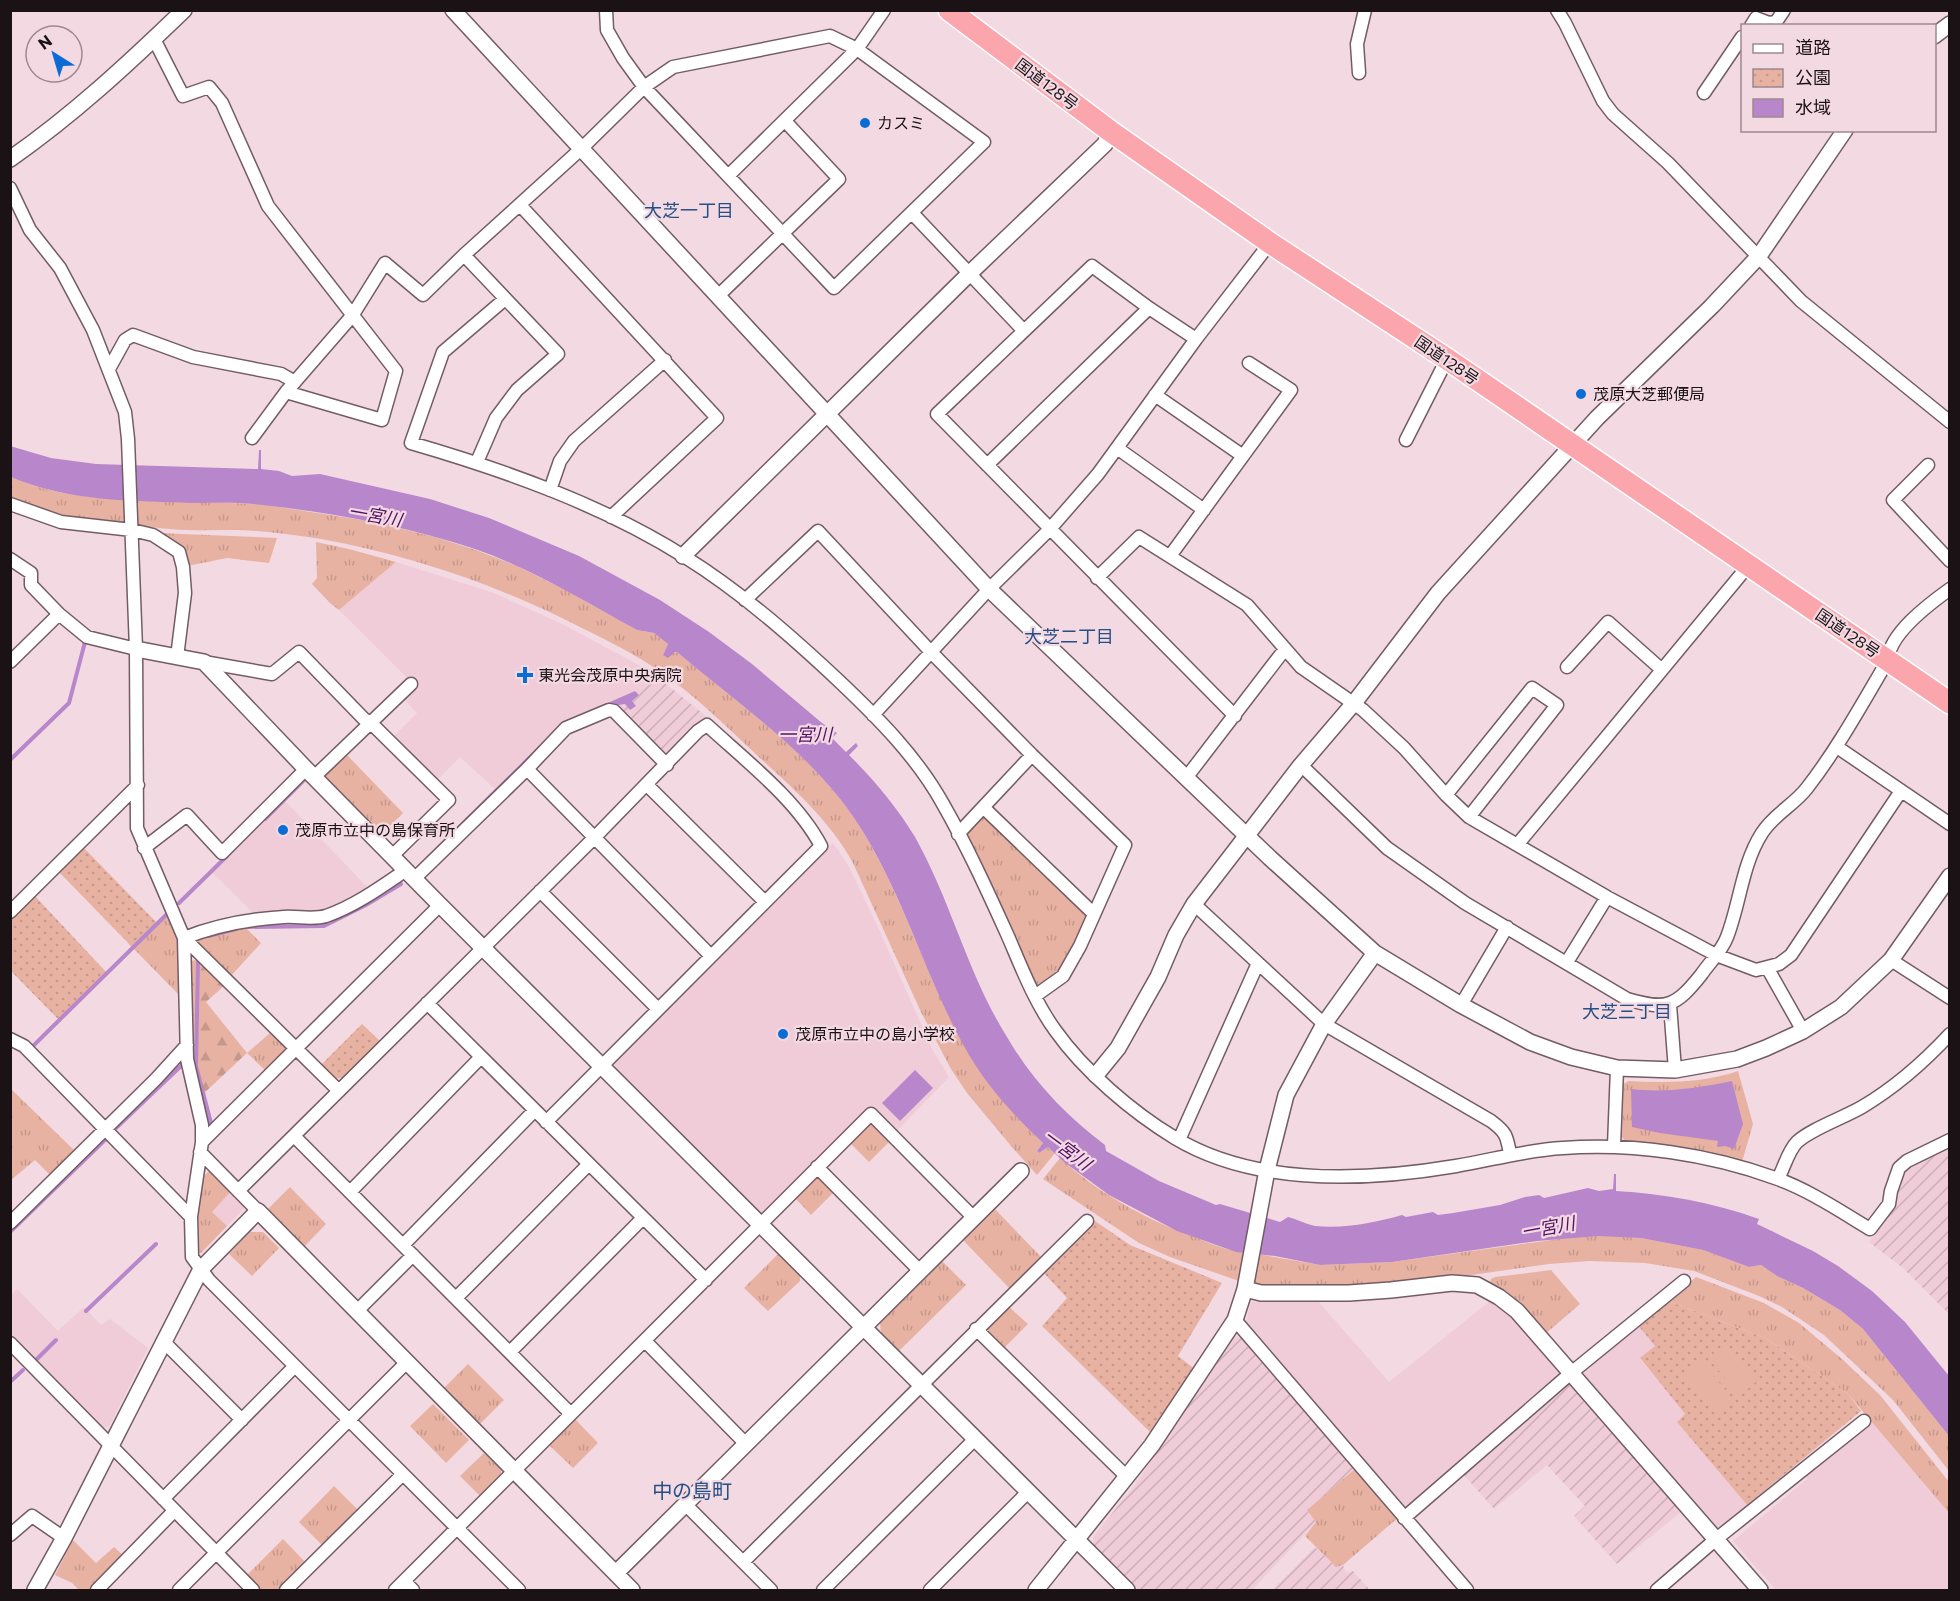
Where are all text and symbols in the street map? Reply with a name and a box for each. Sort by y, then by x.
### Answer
north arrow [24,24,84,84]
legend [1741,24,1936,132]
text: N [34,30,55,53]
text: 道路 [1795,36,1831,58]
street label: 国道128号 [1012,54,1082,113]
text: 公園 [1795,66,1831,88]
text: 水域 [1795,96,1831,118]
place label: カスミ [877,113,925,132]
marker: カスミ [858,116,872,130]
district label: 大芝一丁目 [644,199,734,221]
street label: 国道128号 [1412,331,1483,388]
place label: 茂原大芝郵便局 [1593,384,1705,403]
marker: 茂原大芝郵便局 [1574,387,1588,401]
water label: 一宮川 [347,499,406,531]
street label: 国道128号 [1813,604,1884,661]
district label: 大芝二丁目 [1024,625,1114,647]
place label: 東光会茂原中央病院 [538,665,682,684]
marker: 東光会茂原中央病院 [516,666,534,684]
water label: 一宮川 [778,723,834,745]
place label: 茂原市立中の島保育所 [295,820,455,839]
marker: 茂原市立中の島保育所 [276,823,290,837]
district label: 大芝三丁目 [1582,1000,1672,1022]
place label: 茂原市立中の島小学校 [795,1024,955,1043]
marker: 茂原市立中の島小学校 [776,1027,790,1041]
water label: 一宮川 [1039,1124,1097,1175]
water label: 一宮川 [1519,1211,1578,1243]
district label: 中の島町 [652,1478,732,1502]

